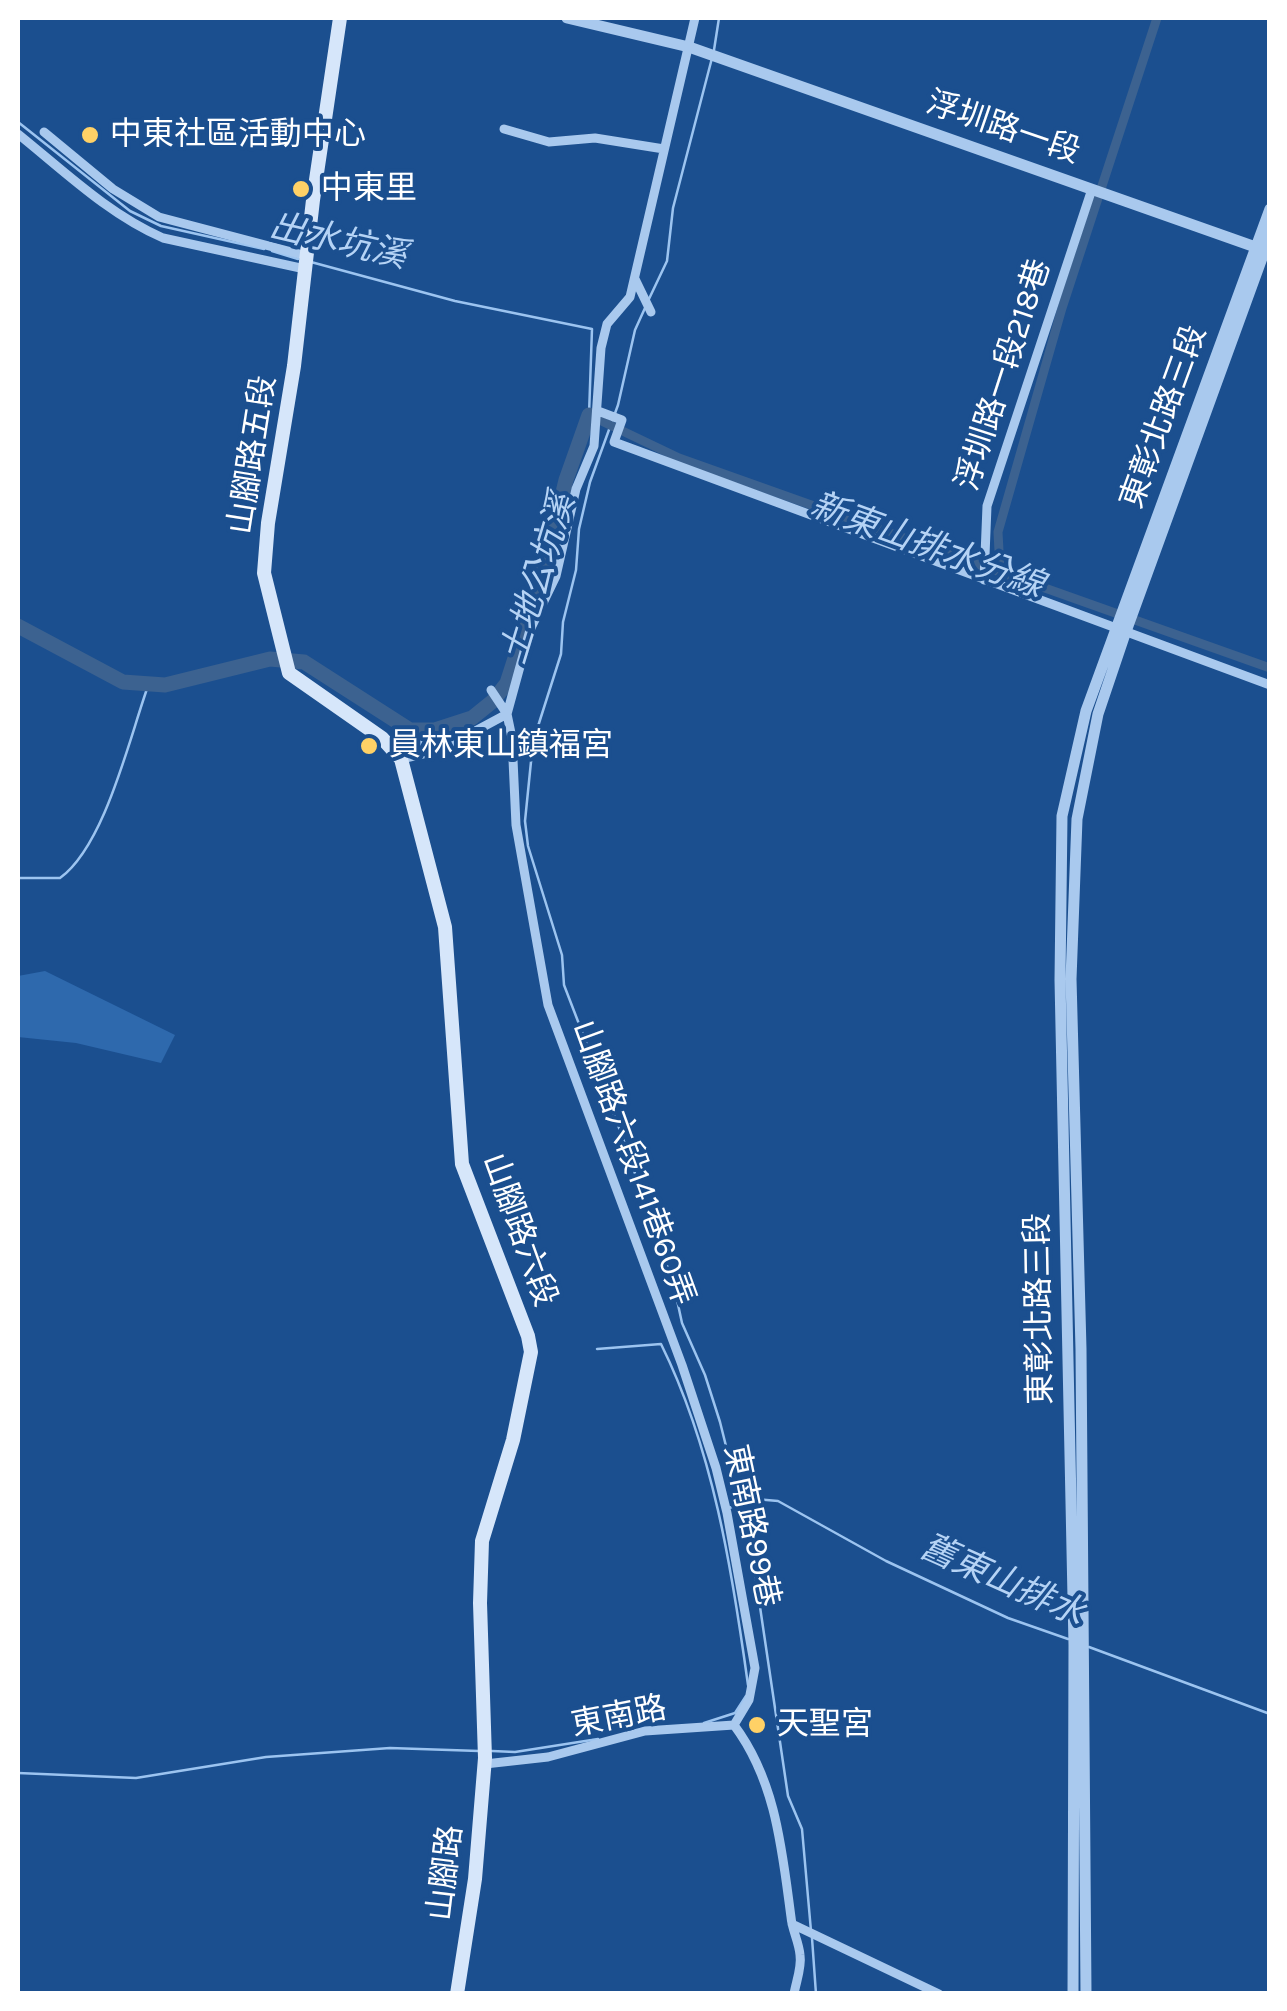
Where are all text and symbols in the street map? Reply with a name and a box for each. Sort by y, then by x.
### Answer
street label: 浮圳路一段 [921,84,1085,172]
place label: 中東社區活動中心 [110,116,366,154]
marker: 中東社區活動中心 [79,124,101,146]
place label: 中東里 [321,170,417,208]
marker: 中東里 [290,178,312,200]
water label: 出水坑溪 [265,206,411,278]
street label: 浮圳路一段218巷 [949,255,1059,495]
street label: 東彰北路三段 [1113,320,1215,514]
street label: 山腳路五段 [222,373,284,537]
water label: 新東山排水分線 [805,484,1049,608]
water label: 土地公坑溪 [493,489,585,669]
place label: 員林東山鎮福宮 [389,727,613,765]
marker: 員林東山鎮福宮 [358,735,380,757]
street label: 山腳路六段141巷60弄 [564,1015,702,1311]
street label: 山腳路六段 [474,1148,564,1312]
street label: 東彰北路三段 [1019,1213,1061,1405]
street label: 東南路99巷 [715,1441,787,1611]
water label: 舊東山排水 [914,1526,1090,1636]
street label: 東南路 [568,1689,670,1745]
place label: 天聖宮 [777,1706,873,1744]
marker: 天聖宮 [746,1714,768,1736]
street label: 山腳路 [421,1823,471,1923]

